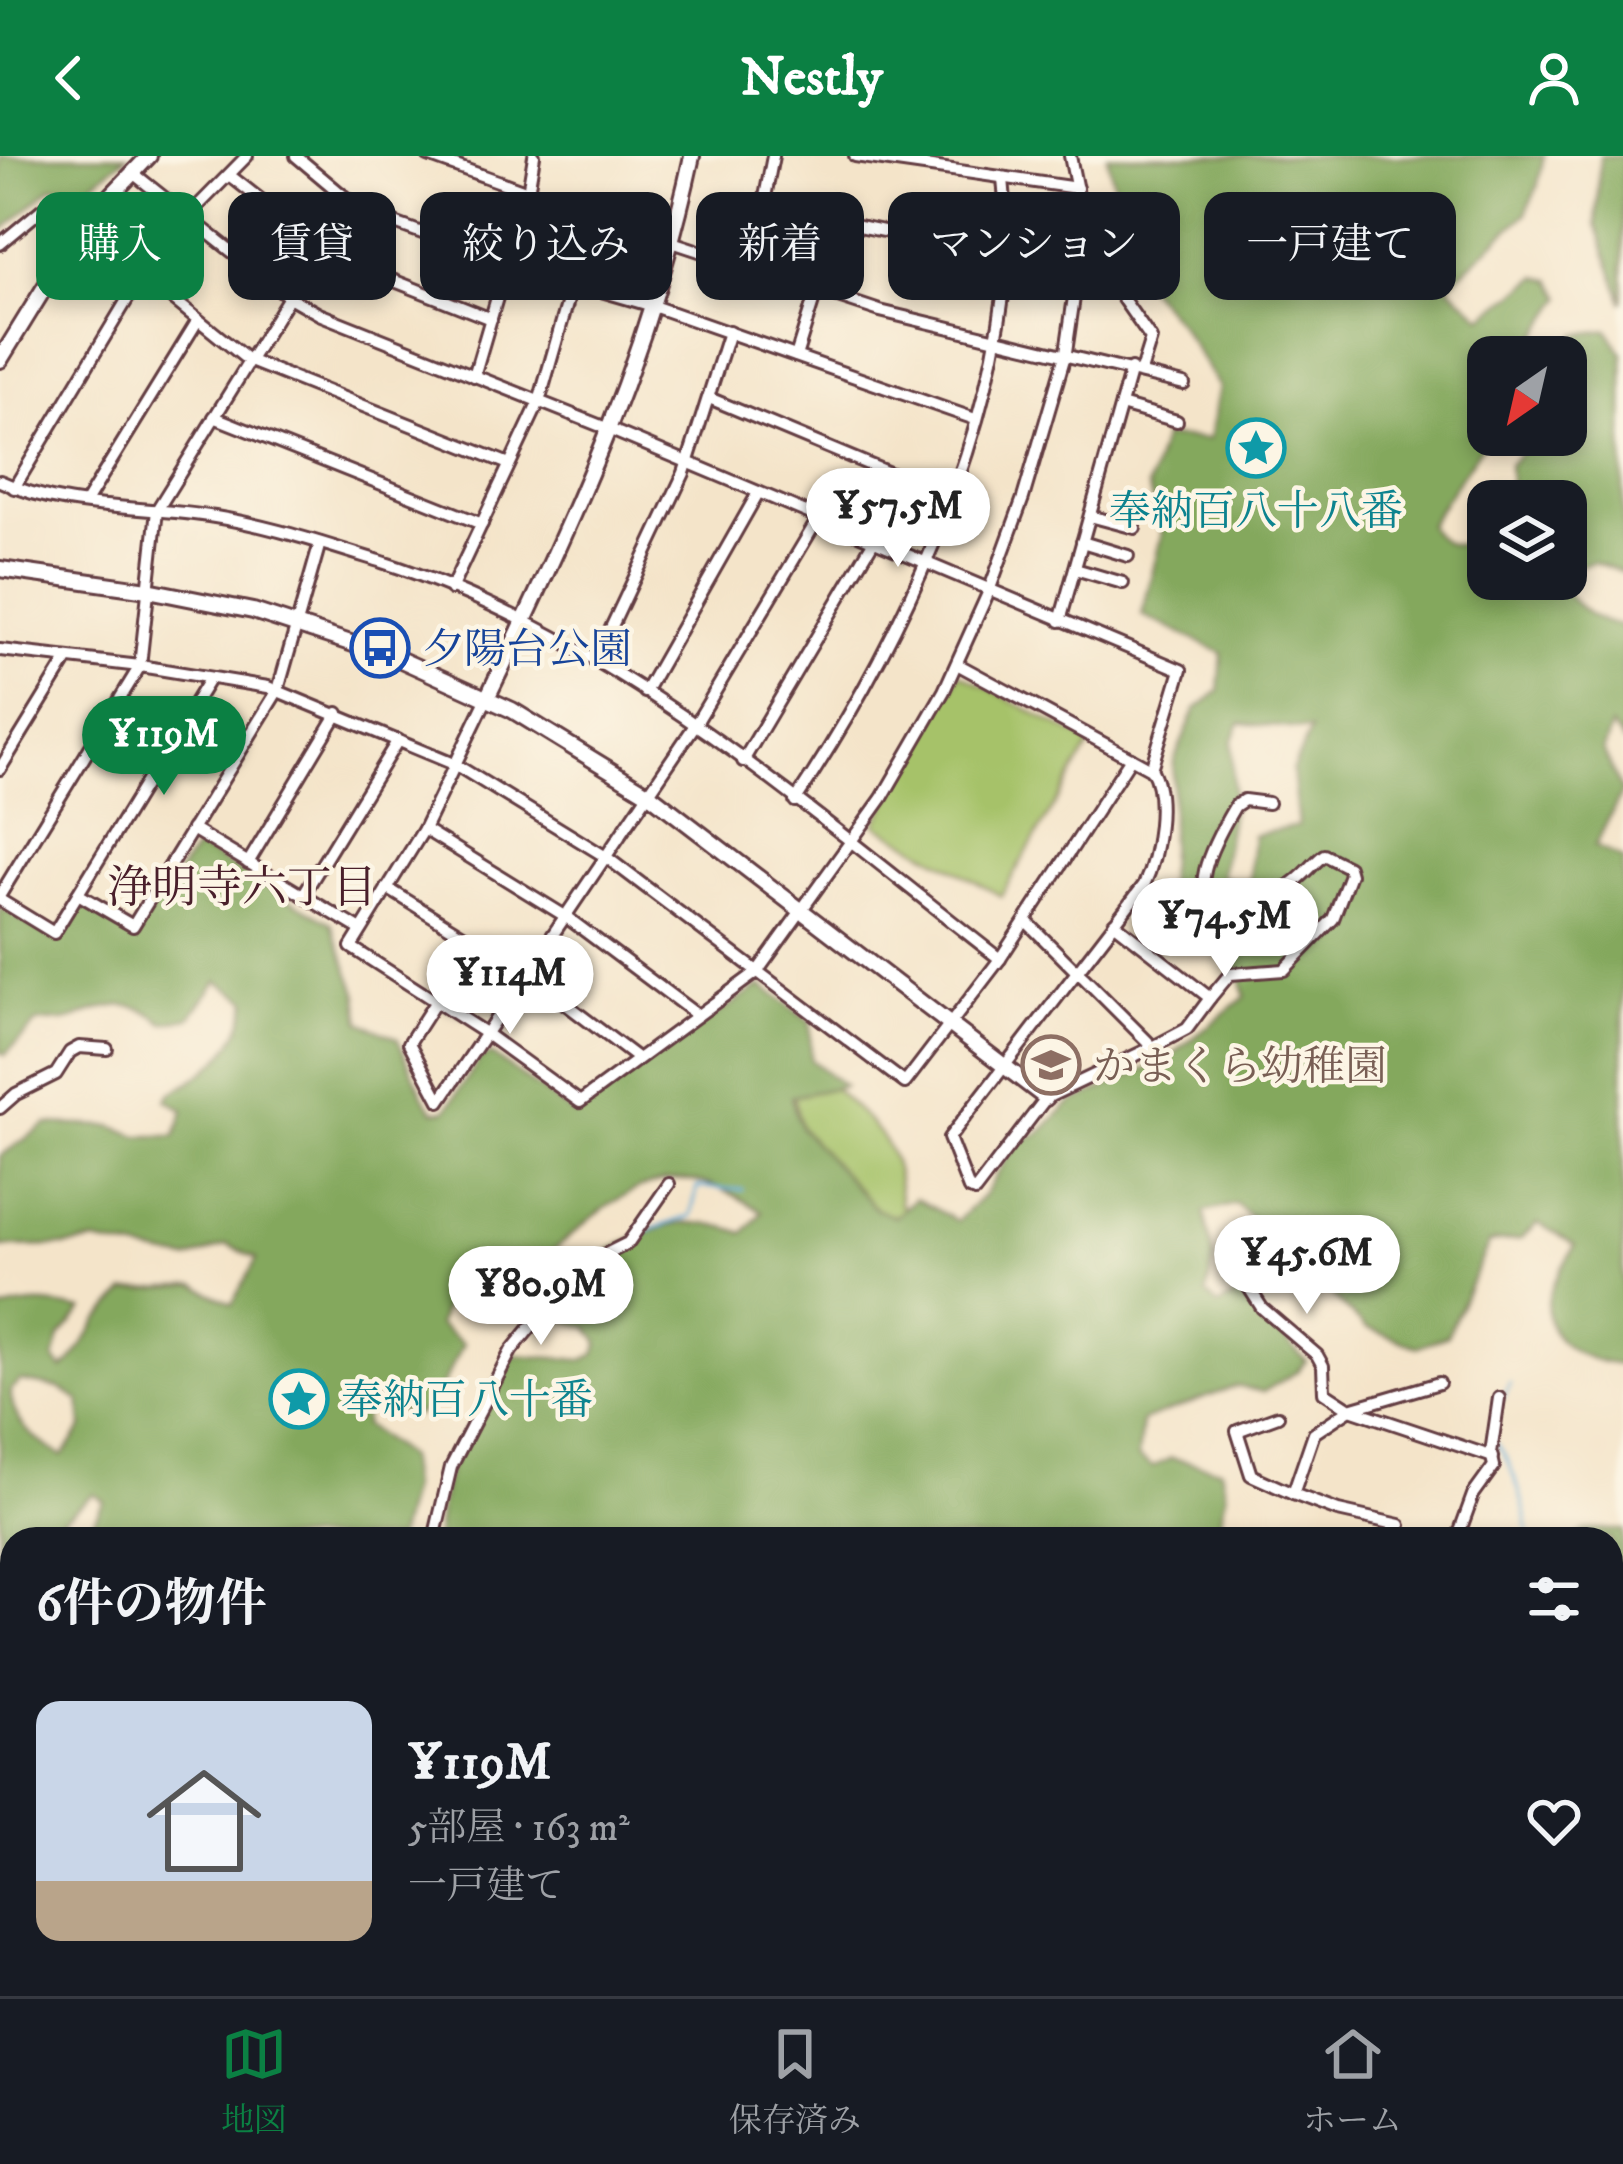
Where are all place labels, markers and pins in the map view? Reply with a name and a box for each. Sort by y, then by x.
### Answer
place icon: 奉納百八十八番 [1225,417,1287,479]
pin: ¥57.5M [800,468,996,570]
place label: 奉納百八十八番 [1109,487,1403,539]
bus stop icon: 夕陽台公園 [349,617,411,679]
place label: 夕陽台公園 [422,625,632,677]
pin: ¥119M [80,696,248,798]
pin: ¥74.5M [1127,878,1323,980]
pin: ¥114M [426,935,594,1037]
school or university icon: かまくら幼稚園 [1020,1034,1082,1096]
place label: かまくら幼稚園 [1093,1042,1387,1094]
pin: ¥45.6M [1209,1215,1405,1317]
pin: ¥80.9M [443,1246,639,1348]
place icon: 奉納百八十番 [268,1368,330,1430]
place label: 奉納百八十番 [341,1376,593,1428]

